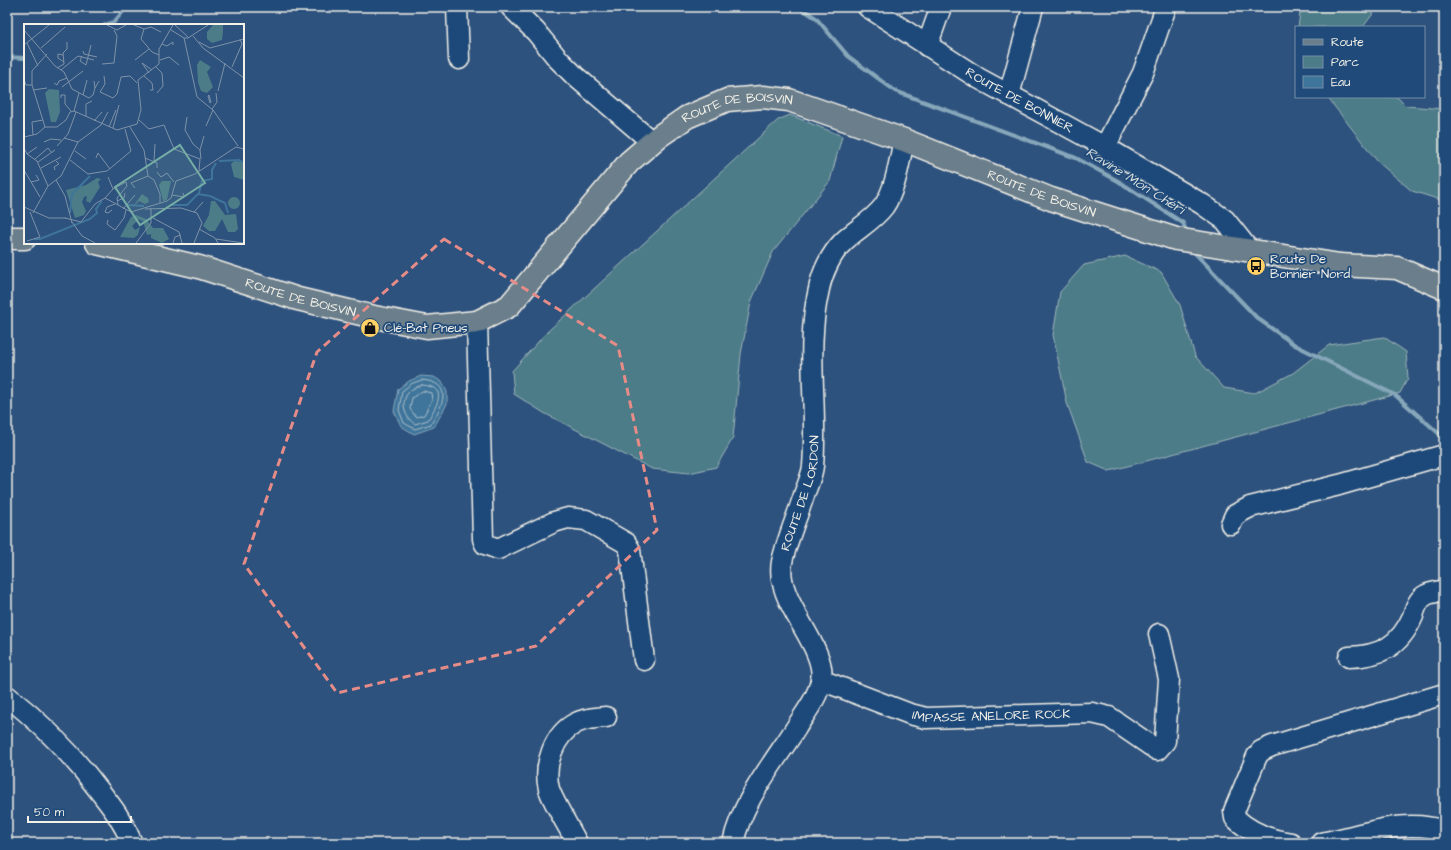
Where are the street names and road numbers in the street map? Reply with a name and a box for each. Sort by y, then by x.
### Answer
street label: ROUTE DE BONNIER [962,63,1077,137]
street label: ROUTE DE BOISVIN [678,88,794,127]
street label: ROUTE DE BOISVIN [985,165,1098,222]
street label: ROUTE DE BOISVIN [243,274,358,321]
street label: ROUTE DE LORDON [776,435,823,553]
street label: IMPASSE ANELORE ROCK [910,705,1071,727]

